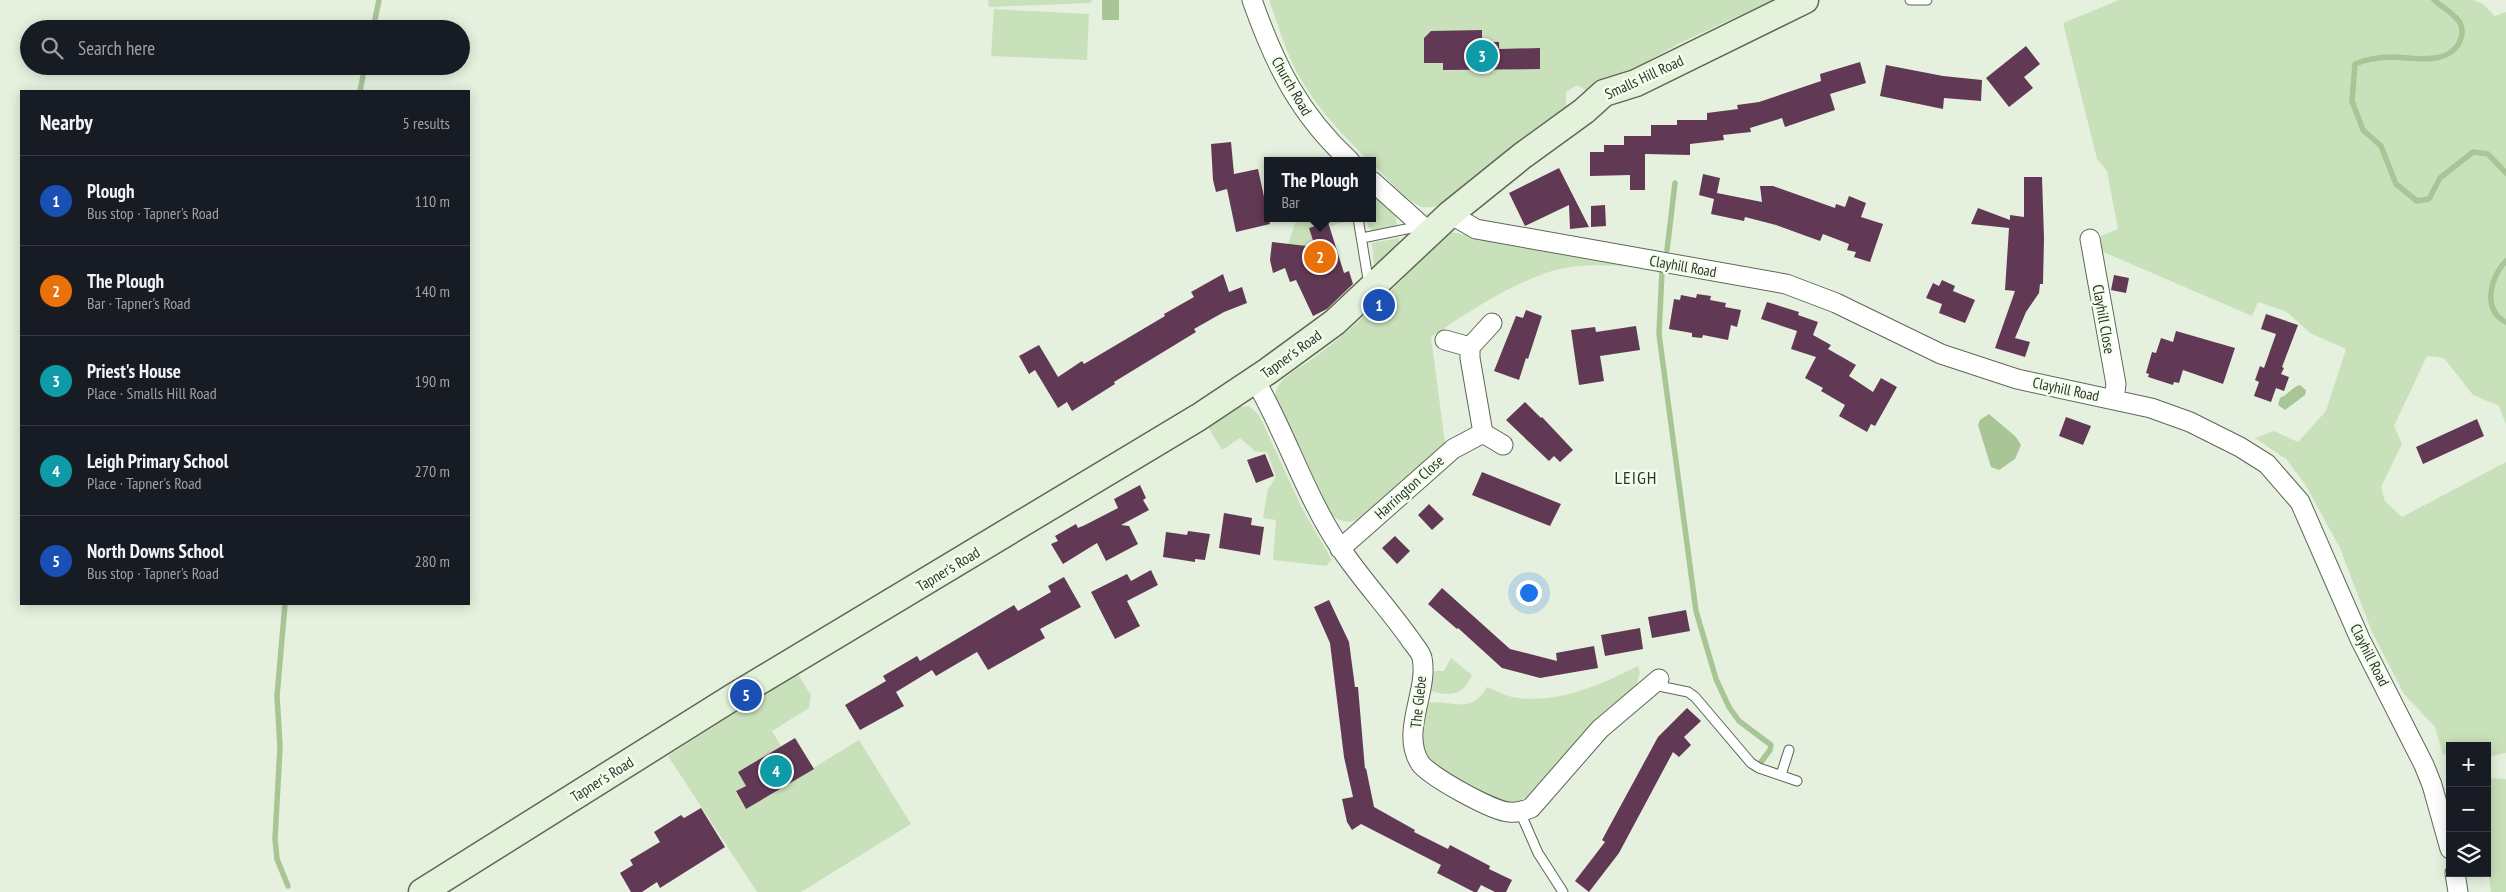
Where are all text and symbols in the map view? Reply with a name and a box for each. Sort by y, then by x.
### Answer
search box [20,20,470,75]
icon: search [38,34,66,62]
text: Search here [78,36,155,60]
pin: 3 [1466,37,1498,75]
street label: Smalls Hill Road [1602,51,1686,103]
street label: Church Road [1268,53,1316,119]
text: Nearby [40,109,93,136]
text: 5 results [403,113,450,133]
popup [1264,157,1376,222]
text: The Plough [1281,168,1359,192]
text: Plough [87,179,135,203]
text: 1 [52,191,60,211]
text: 110 m [415,191,450,211]
text: Bar [1281,192,1300,212]
text: Bus stop · Tapner's Road [87,203,219,223]
pin: 2 [1304,238,1336,276]
street label: Clayhill Road [1648,251,1718,281]
text: The Plough [87,269,164,293]
text: 2 [52,281,60,301]
text: 140 m [415,281,450,301]
street label: Clayhill Close [2089,283,2119,355]
pin: 1 [1363,286,1395,324]
text: Bar · Tapner's Road [87,293,190,313]
street label: Tapner's Road [1257,326,1325,382]
text: Priest's House [87,359,181,383]
text: 3 [52,371,60,391]
text: 190 m [415,371,450,391]
street label: Clayhill Road [2031,373,2101,405]
text: Place · Smalls Hill Road [87,383,217,403]
text: Leigh Primary School [87,449,228,473]
street label: Harrington Close [1370,451,1448,523]
text: 4 [52,461,60,481]
text: 270 m [415,461,450,481]
district label: LEIGH [1615,466,1657,489]
text: Place · Tapner's Road [87,473,201,493]
text: North Downs School [87,539,224,563]
street label: Tapner's Road [913,543,983,595]
text: 5 [52,551,60,571]
text: 280 m [415,551,450,571]
text: Bus stop · Tapner's Road [87,563,219,583]
your location [1516,580,1542,606]
street label: Clayhill Road [2346,621,2394,689]
street label: The Glebe [1406,675,1430,729]
pin: 5 [730,676,762,714]
map controls [2446,742,2491,877]
button: + [2446,742,2491,787]
street label: Tapner's Road [567,752,637,806]
pin: 4 [760,752,792,790]
button: − [2446,787,2491,832]
button: layers [2446,832,2491,877]

